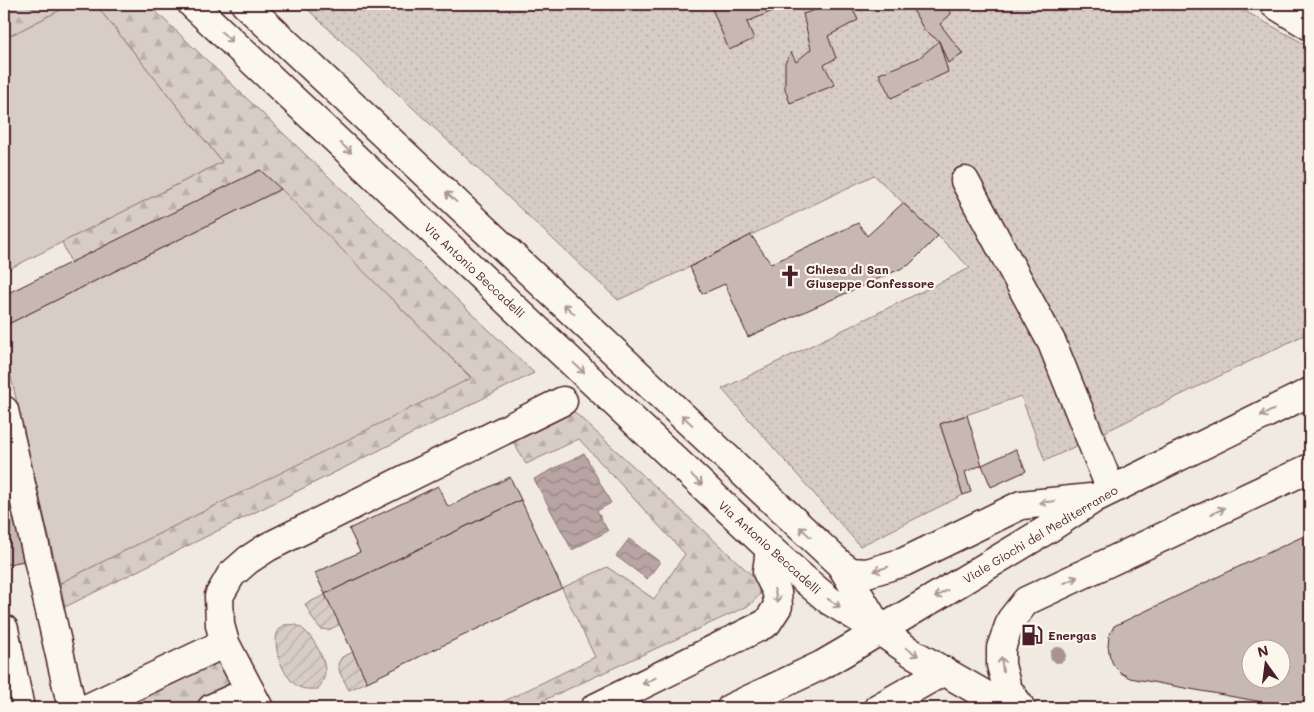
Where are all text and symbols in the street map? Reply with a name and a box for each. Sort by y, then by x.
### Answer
one-way arrow [221,31,234,43]
one-way arrow [339,142,352,154]
one-way arrow [445,191,458,203]
street label: Via Antonio Beccadelli [421,219,529,321]
place label: Chiesa di San Giuseppe Confessore [806,261,934,291]
church icon: Chiesa di San Giuseppe Confessore [777,263,803,289]
one-way arrow [563,303,576,315]
one-way arrow [572,362,585,374]
one-way arrow [1259,408,1274,418]
one-way arrow [681,414,694,426]
one-way arrow [690,474,703,486]
street label: Viale Giochi del Mediterraneo [960,481,1120,587]
street label: Via Antonio Beccadelli [715,497,825,597]
one-way arrow [1039,498,1055,507]
one-way arrow [1210,506,1225,516]
one-way arrow [799,526,812,538]
one-way arrow [874,565,890,575]
one-way arrow [1063,575,1078,585]
one-way arrow [772,587,781,603]
one-way arrow [935,589,949,599]
one-way arrow [826,598,840,608]
fuel station icon: Energas [1019,622,1045,648]
place label: Energas [1048,627,1097,643]
north arrow [1242,640,1292,690]
text: N [1255,640,1270,661]
one-way arrow [904,648,918,658]
one-way arrow [997,657,1007,673]
one-way arrow [642,677,657,687]

